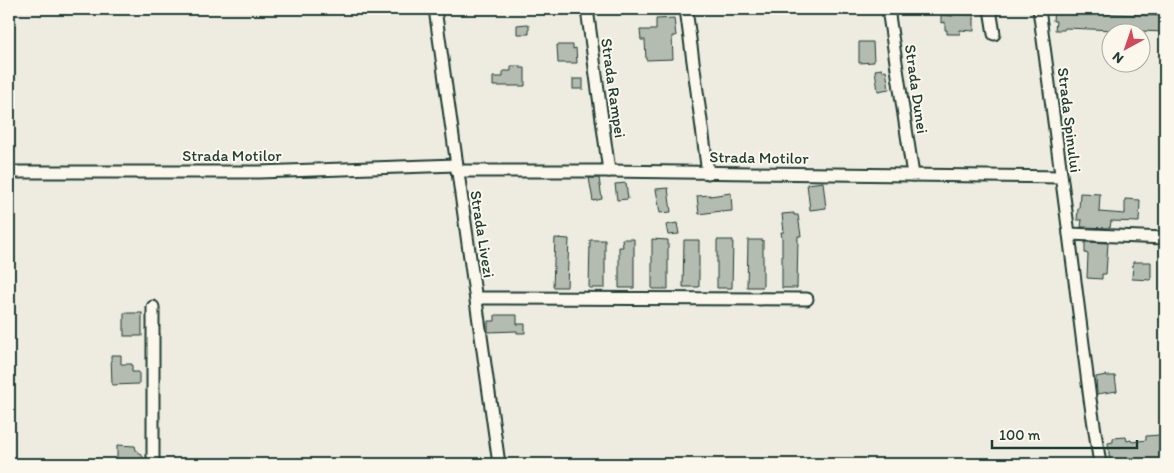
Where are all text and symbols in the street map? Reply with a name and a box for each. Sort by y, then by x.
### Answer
north arrow [1102,22,1152,72]
street label: Strada Rampei [597,37,630,139]
street label: Strada Dunei [901,43,932,135]
text: N [1109,48,1127,67]
street label: Strada Spinului [1054,66,1085,174]
street label: Strada Motilor [182,146,282,165]
street label: Strada Motilor [709,147,809,168]
street label: Strada Livezi [466,189,499,279]
scale bar [992,418,1136,450]
text: 100 m [999,426,1041,444]

